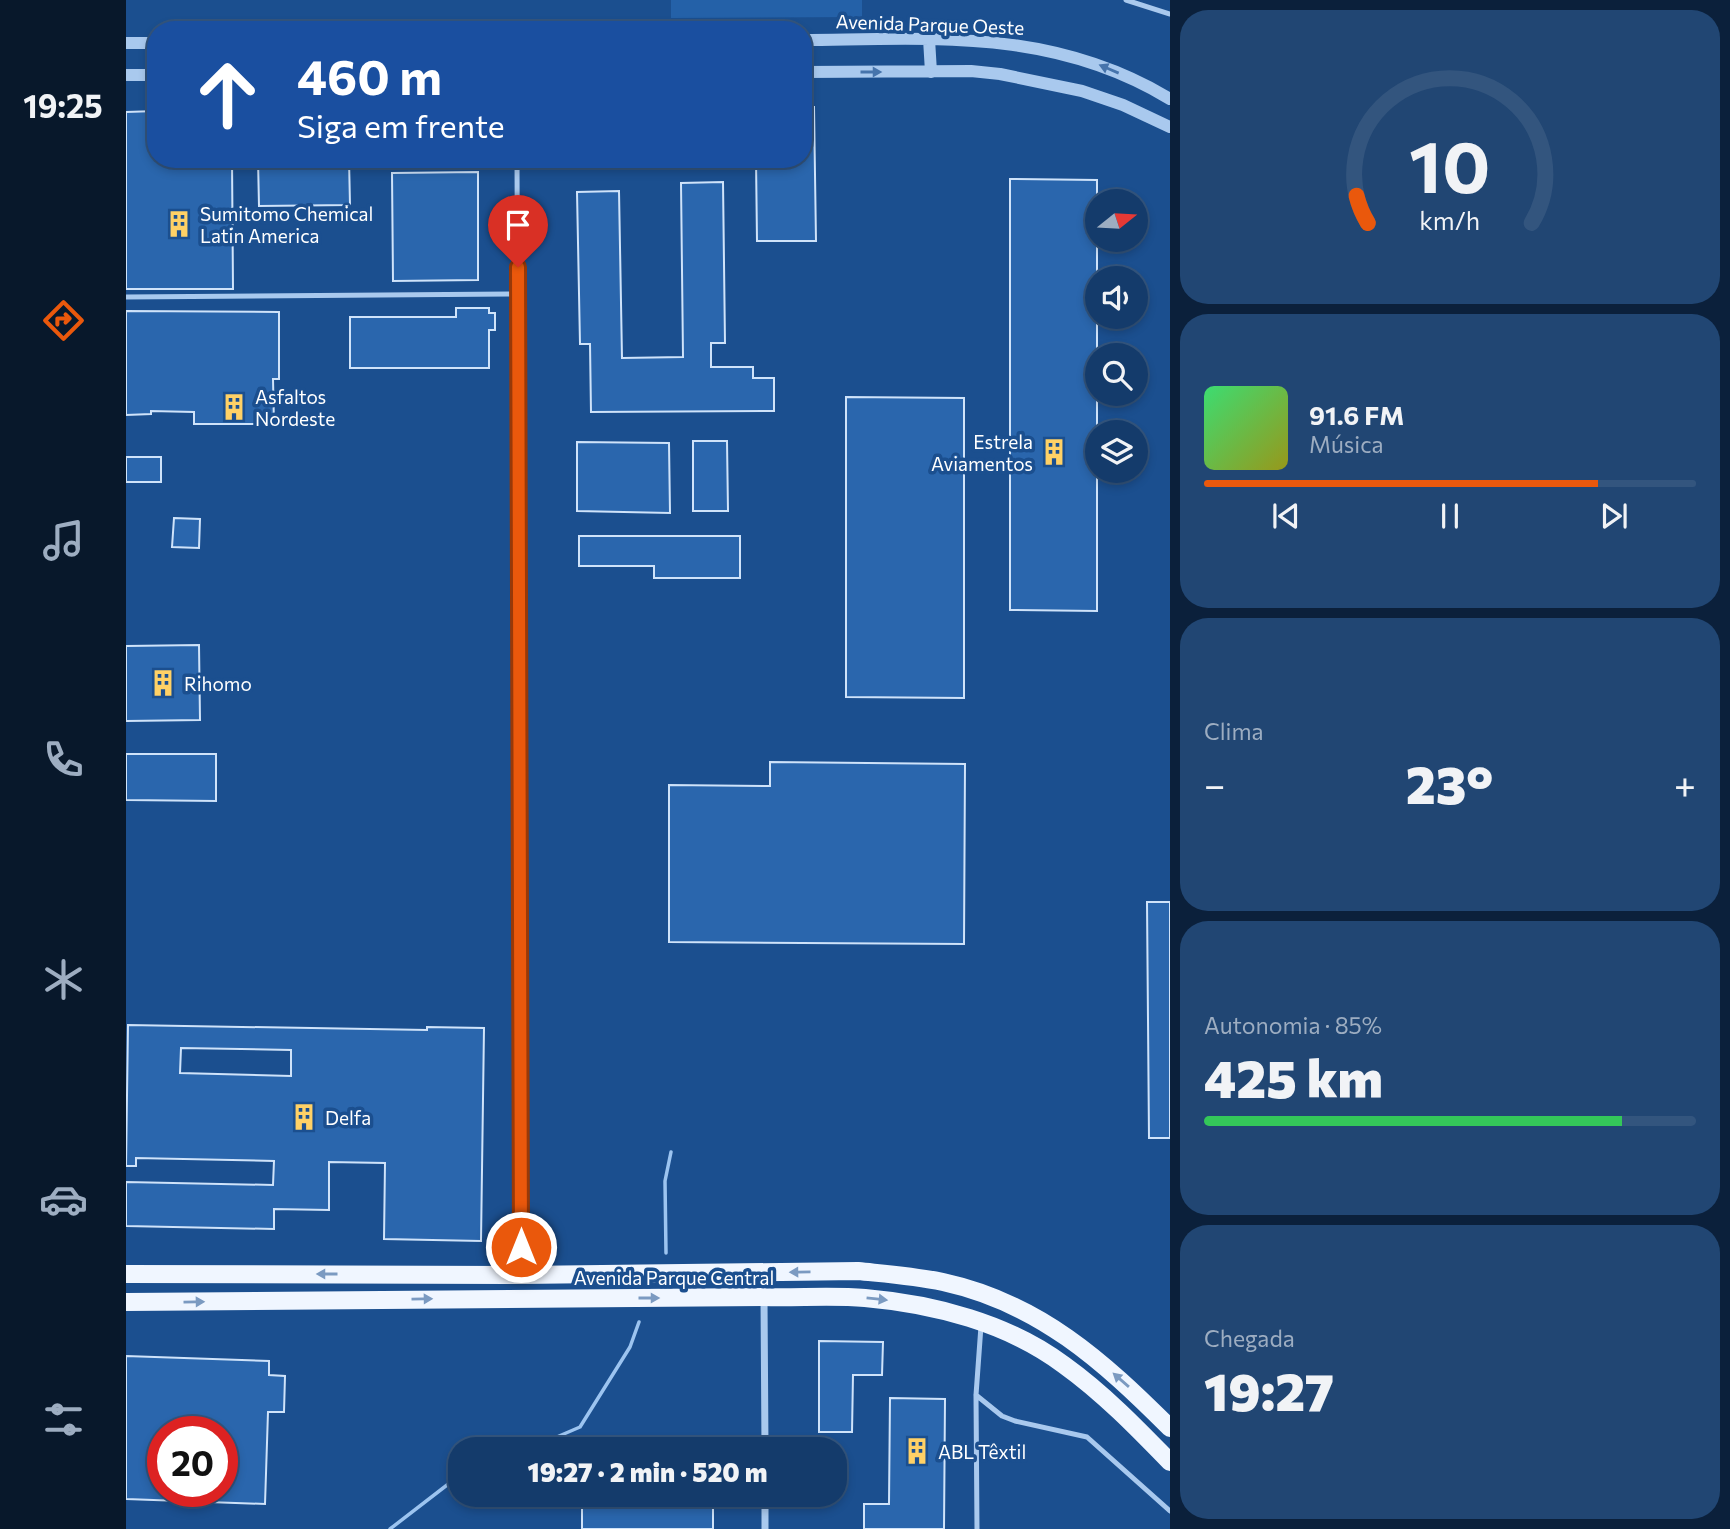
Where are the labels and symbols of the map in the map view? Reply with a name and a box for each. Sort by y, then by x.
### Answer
street label: Avenida Parque Oeste [835,9,1025,39]
one-way arrow [1098,63,1119,74]
one-way arrow [861,66,883,78]
north arrow [1085,189,1148,252]
pin [488,195,548,267]
place label: Sumitomo Chemical Latin America [200,202,373,247]
building icon: Sumitomo Chemical Latin America [164,209,194,239]
place label: Asfaltos Nordeste [255,385,335,430]
building icon: Asfaltos Nordeste [219,392,249,422]
place label: Estrela Aviamentos [931,430,1033,475]
building icon: Estrela Aviamentos [1039,437,1069,467]
building icon: Rihomo [148,668,178,698]
place label: Rihomo [184,672,252,695]
building icon: Delfa [289,1102,319,1132]
place label: Delfa [325,1106,371,1129]
position arrow [484,1210,558,1284]
street label: Avenida Parque Central [574,1266,774,1289]
one-way arrow [789,1266,811,1277]
one-way arrow [316,1268,338,1280]
one-way arrow [638,1292,660,1304]
one-way arrow [411,1294,433,1305]
one-way arrow [866,1294,888,1305]
one-way arrow [183,1296,205,1308]
one-way arrow [1112,1372,1130,1388]
speed limit sign: 20 [147,1416,238,1507]
building icon: ABL Têxtil [902,1436,932,1466]
place label: ABL Têxtil [938,1440,1026,1463]

